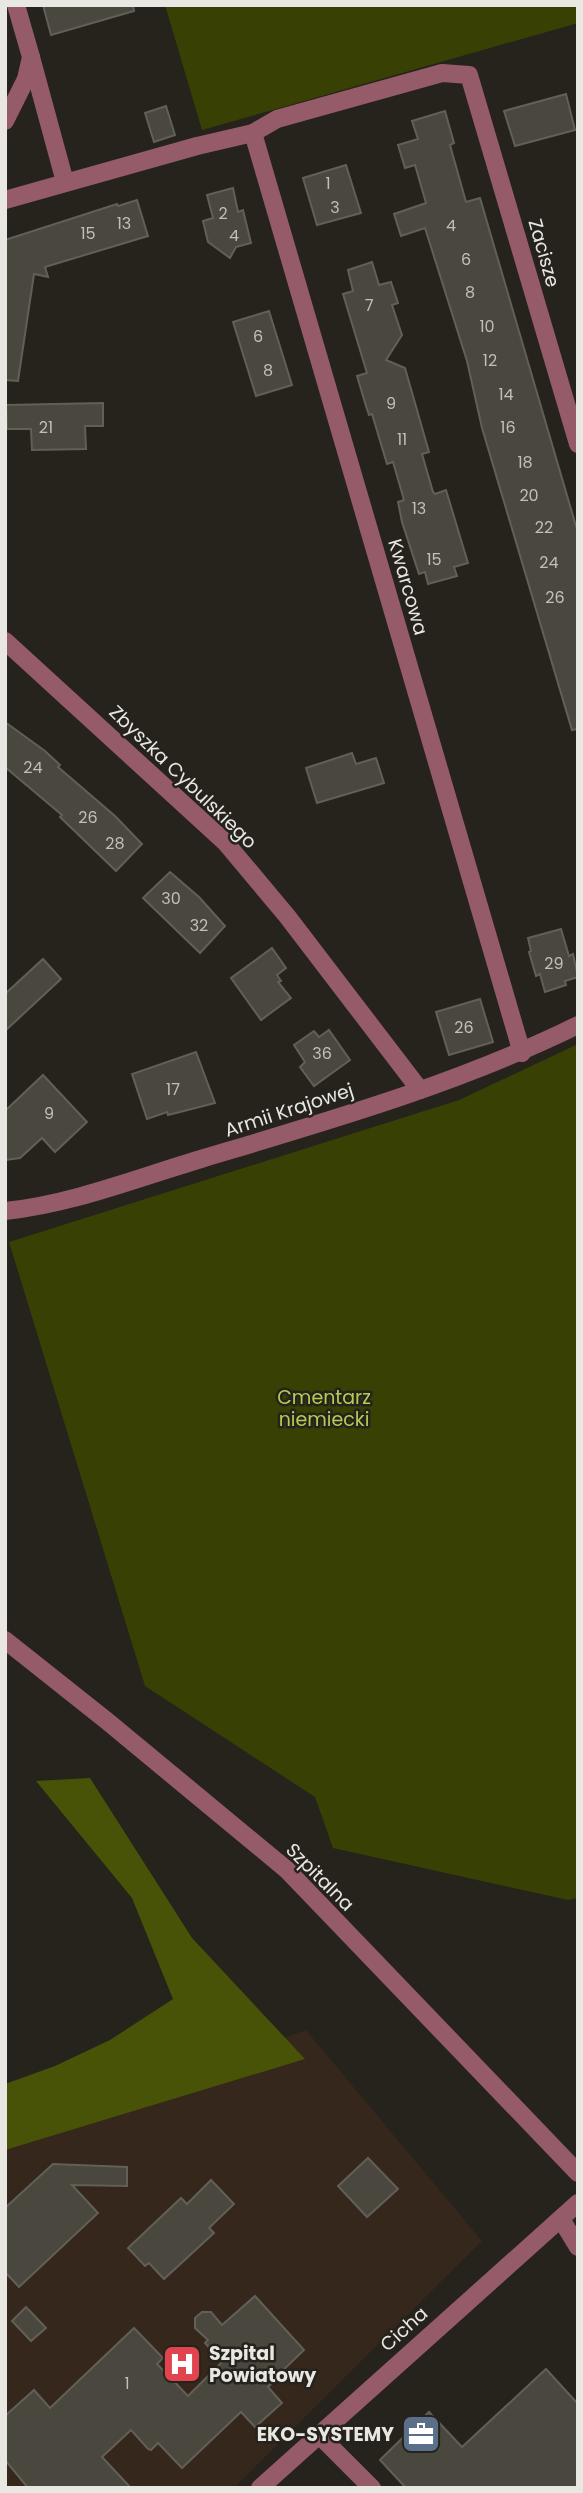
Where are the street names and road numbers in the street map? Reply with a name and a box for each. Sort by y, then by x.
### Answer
street label: Zacisze [521,216,567,290]
street label: Kwarcowa [381,536,435,638]
street label: Zbyszka Cybulskiego [103,699,263,855]
street label: Armii Krajowej [221,1076,357,1144]
street label: Szpitalna [280,1837,360,1917]
street label: Cicha [374,2300,434,2358]

